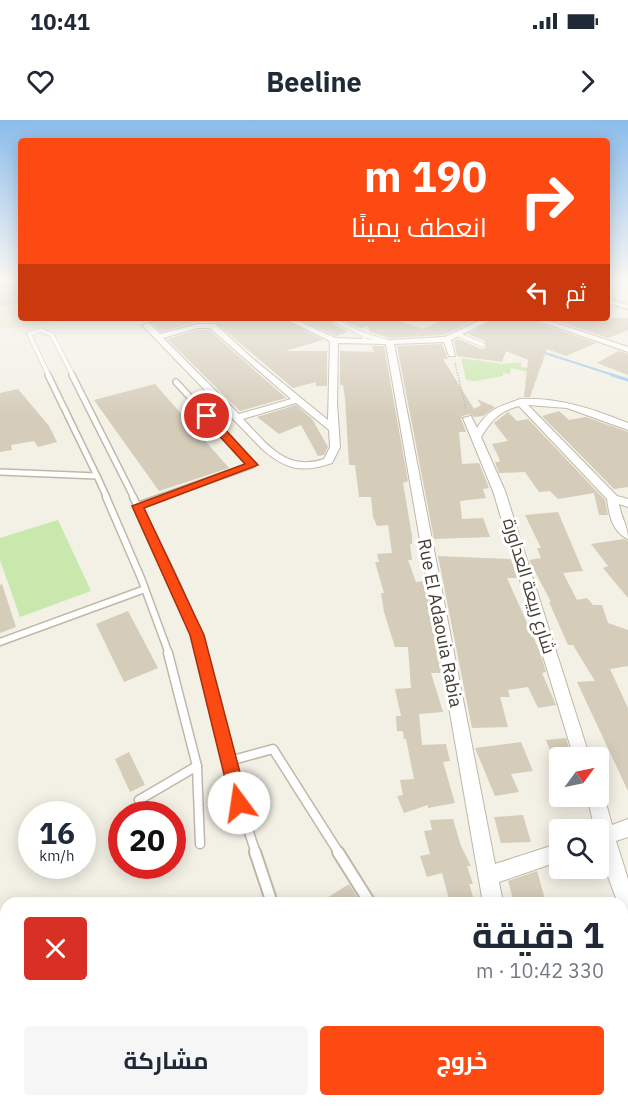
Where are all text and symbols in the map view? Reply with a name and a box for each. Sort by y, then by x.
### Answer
text: 10:41 [30,7,90,36]
text: Beeline [266,64,362,99]
icon: heart [24,65,57,98]
icon: forward [571,65,604,98]
text: 190 m [364,149,487,204]
icon: right [508,162,586,240]
text: انعطف يمينًا [351,209,487,244]
icon: left [521,276,554,309]
text: ثم [566,278,586,307]
pin [181,390,232,441]
icon: arrive [190,399,223,432]
street label: شارع ربيعة العداورة [497,515,561,657]
street label: Rue El Adaouia Rabia [413,537,468,710]
north arrow [549,747,609,807]
map controls [549,747,609,879]
position arrow [207,771,271,835]
speed limit sign: 20 [108,801,186,879]
text: 16 [39,813,75,852]
button: search [549,819,609,879]
text: km/h [39,846,75,865]
text: 1 دقيقة [472,911,604,958]
button: close [24,917,87,980]
text: 330 m · 10:42 [476,957,604,984]
button: مشاركة [24,1026,308,1095]
button: خروج [320,1026,604,1095]

